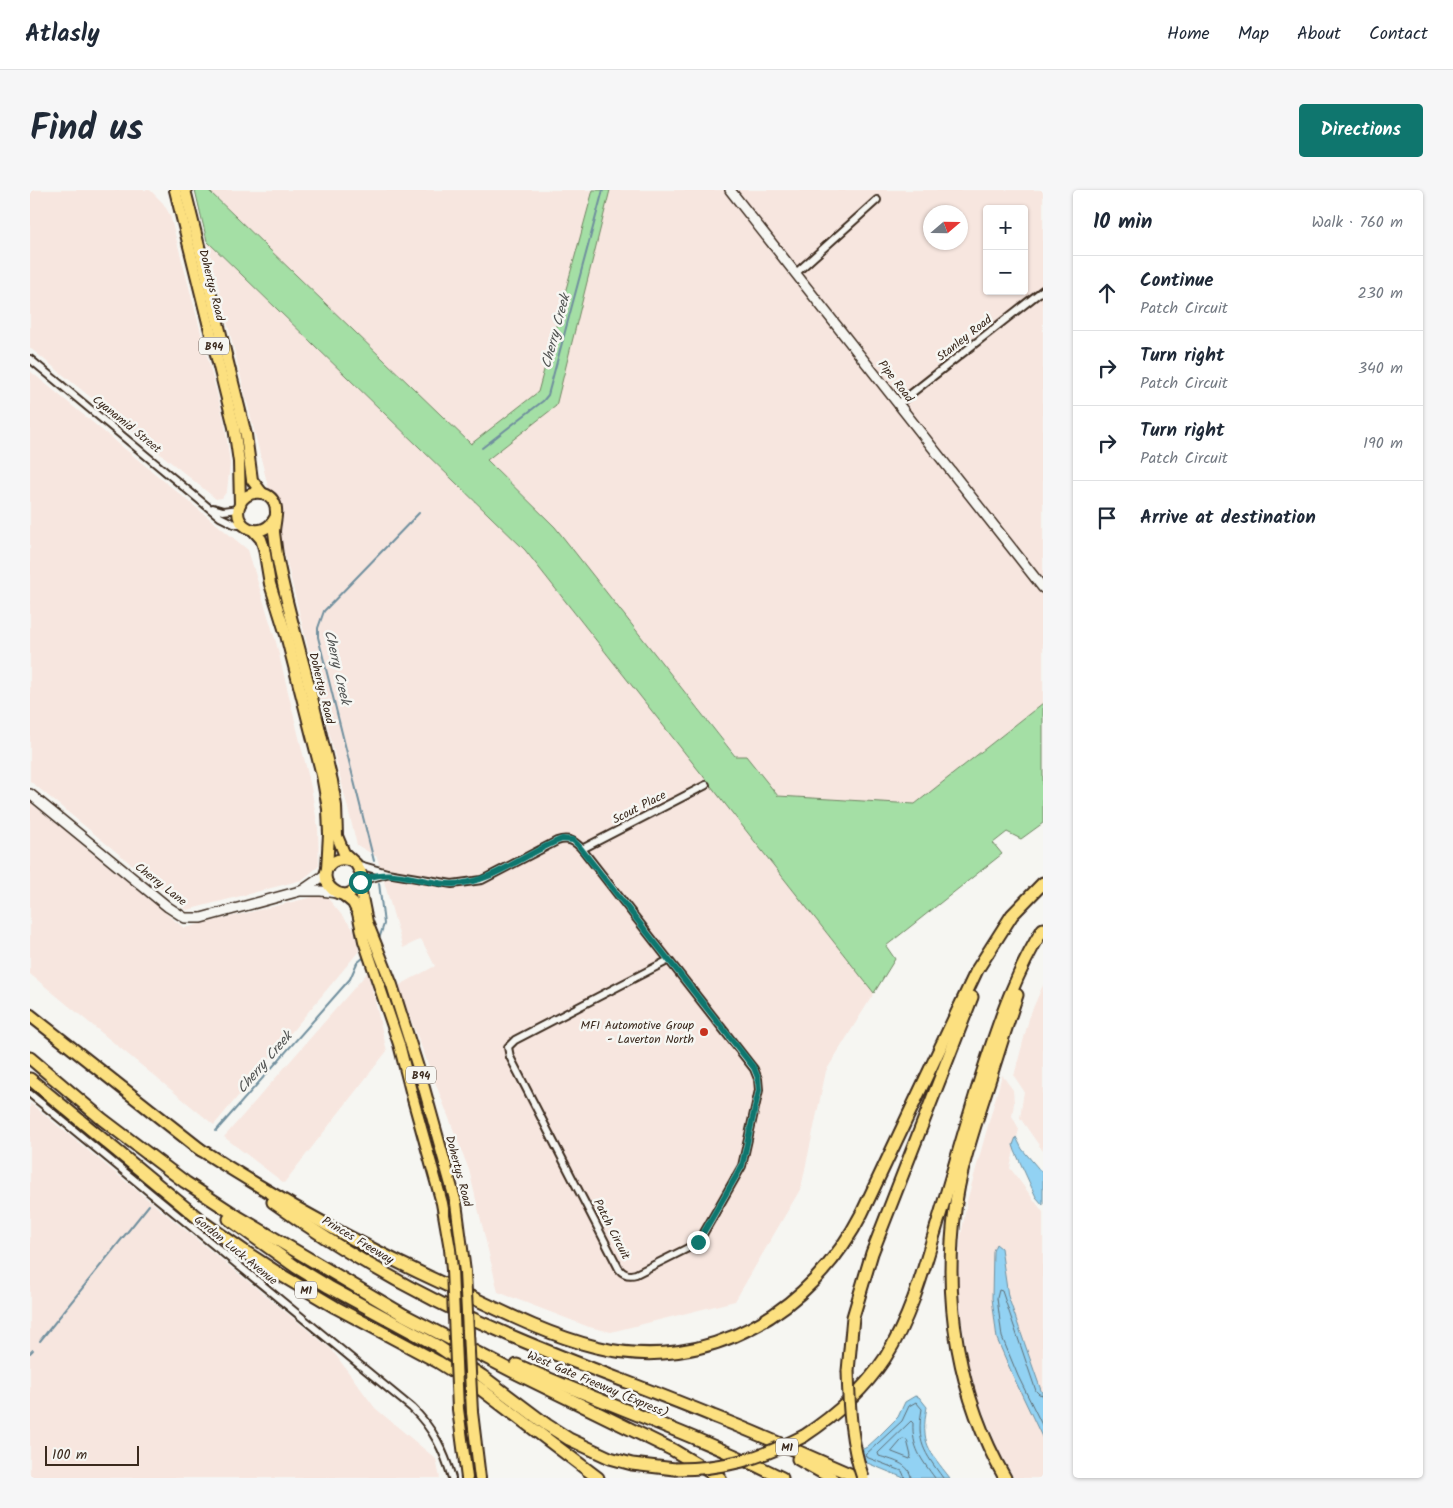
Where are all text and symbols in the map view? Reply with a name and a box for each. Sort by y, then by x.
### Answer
text: Atlasly [25,15,100,54]
text: Home [1167,20,1210,49]
text: Map [1238,20,1269,49]
text: About [1297,20,1341,49]
text: Contact [1369,20,1428,49]
text: Find us [30,102,143,158]
button: Directions [1299,104,1423,157]
north arrow [923,205,968,250]
map controls [983,205,1028,295]
button: + [983,205,1028,250]
text: 10 min [1093,206,1153,239]
text: Walk · 760 m [1312,210,1403,235]
street label: Dohertys Road [193,247,230,324]
button: − [983,250,1028,295]
text: Continue [1140,266,1213,296]
icon: ahead [1093,279,1121,307]
text: 230 m [1357,281,1403,306]
water label: Cherry Creek [536,289,577,371]
text: Patch Circuit [1140,296,1228,321]
street label: Stanley Road [932,310,997,366]
road number: B94 [199,338,229,354]
text: Turn right [1140,341,1225,371]
icon: right [1093,354,1121,382]
street label: Pipe Road [873,356,919,407]
text: 340 m [1358,356,1403,381]
text: Patch Circuit [1140,371,1228,396]
street label: Cyanamid Street [88,391,166,458]
text: Turn right [1140,416,1225,446]
icon: right [1093,429,1121,457]
text: 190 m [1363,431,1403,456]
text: Patch Circuit [1140,446,1228,471]
text: Arrive at destination [1140,503,1316,533]
icon: arrive [1093,504,1121,532]
water label: Cherry Creek [318,628,357,709]
street label: Dohertys Road [303,650,340,727]
street label: Scout Place [609,785,670,829]
street label: Cherry Lane [131,858,191,911]
route start [349,871,372,894]
place label: MFI Automotive Group - Laverton North [581,1016,694,1049]
water label: Cherry Creek [232,1025,300,1098]
marker: MFI Automotive Group - Laverton North [698,1026,710,1038]
road number: B94 [406,1066,436,1084]
street label: Dohertys Road [440,1133,477,1210]
street label: Patch Circuit [588,1196,635,1263]
street label: Gordon Luck Avenue [190,1211,282,1290]
street label: Princes Freeway [318,1211,398,1270]
route end [687,1231,710,1254]
road number: M1 [295,1282,317,1298]
street label: West Gate Freeway (Express) [524,1346,671,1423]
road number: M1 [776,1438,798,1456]
scale bar [45,1443,139,1466]
text: 100 m [52,1444,87,1466]

